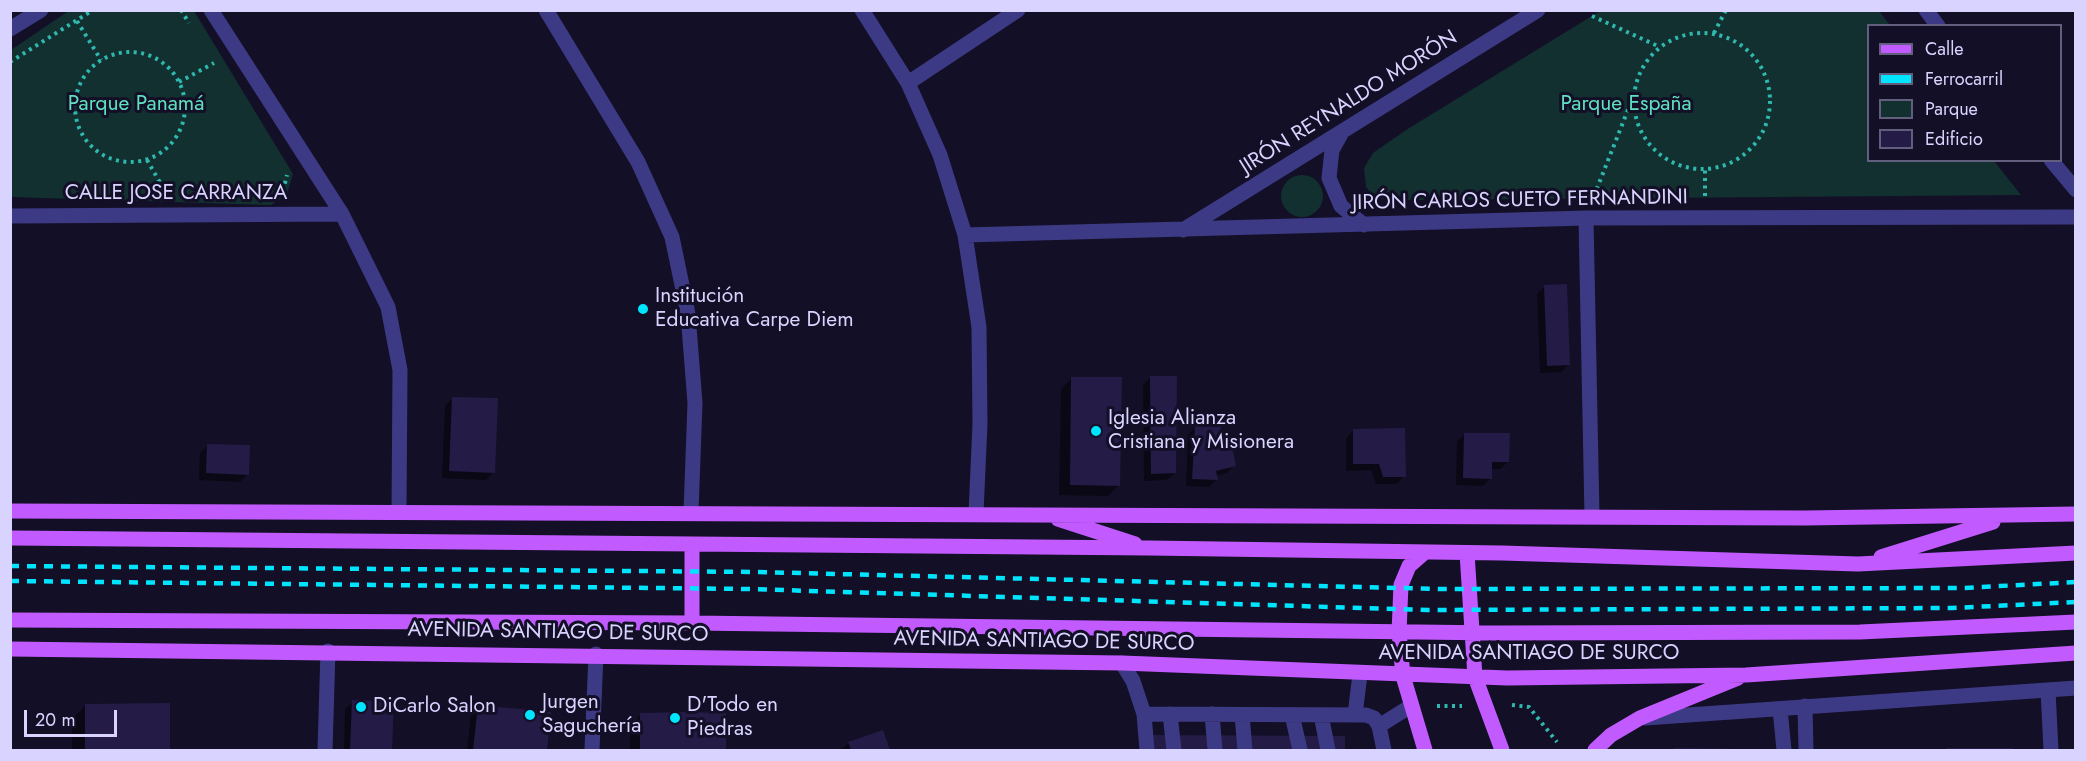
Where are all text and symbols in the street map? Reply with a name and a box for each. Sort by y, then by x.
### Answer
legend [1867,24,2062,162]
street label: JIRÓN REYNALDO MORÓN [1236,26,1462,180]
text: Calle [1925,36,1964,62]
text: Ferrocarril [1925,66,2003,92]
park label: Parque Panamá [68,92,204,118]
park label: Parque España [1560,92,1692,118]
text: Parque [1925,96,1978,122]
text: Edificio [1925,126,1983,152]
street label: CALLE JOSE CARRANZA [65,181,287,207]
street label: JIRÓN CARLOS CUETO FERNANDINI [1352,185,1688,217]
place label: Institución Educativa Carpe Diem [655,284,854,334]
marker: Institución Educativa Carpe Diem [636,302,650,316]
place label: Iglesia Alianza Cristiana y Misionera [1108,406,1294,456]
marker: Iglesia Alianza Cristiana y Misionera [1089,424,1103,438]
street label: AVENIDA SANTIAGO DE SURCO [407,618,709,648]
street label: AVENIDA SANTIAGO DE SURCO [893,627,1195,657]
street label: AVENIDA SANTIAGO DE SURCO [1379,641,1679,667]
place label: Jurgen Saguchería [542,690,641,740]
place label: D'Todo en Piedras [687,693,778,743]
place label: DiCarlo Salon [373,694,496,720]
scale bar [27,698,120,736]
marker: DiCarlo Salon [354,700,368,714]
text: 20 m [35,707,75,733]
marker: Jurgen Saguchería [523,708,537,722]
marker: D'Todo en Piedras [668,711,682,725]

